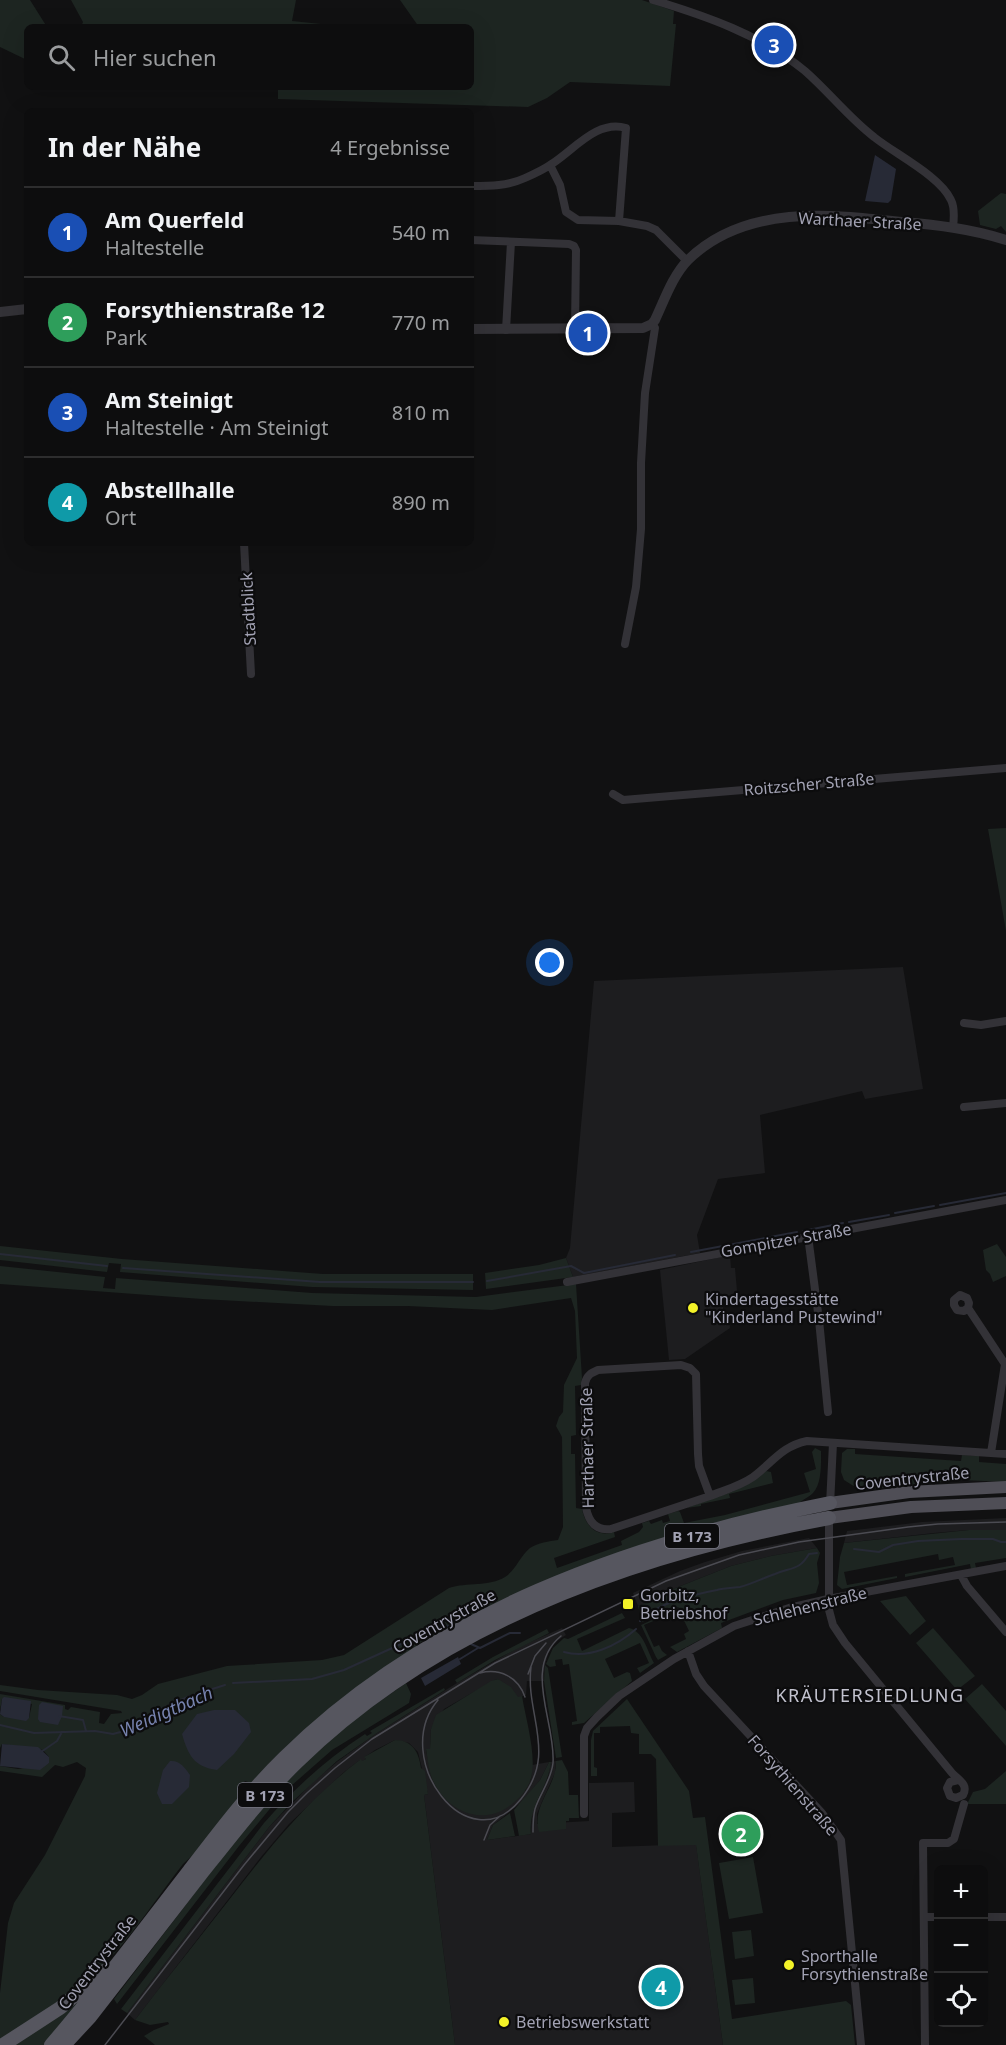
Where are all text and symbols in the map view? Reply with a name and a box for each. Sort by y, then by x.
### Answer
pin: 3 [754,22,794,68]
search box [24,24,474,90]
icon: search [45,41,78,74]
text: Hier suchen [93,42,217,72]
text: In der Nähe [48,129,201,165]
text: 4 Ergebnisse [330,134,450,161]
text: Am Querfeld [105,204,244,234]
street label: Warthaer Straße [798,207,922,235]
text: 1 [62,219,73,246]
text: 540 m [392,219,450,246]
text: Haltestelle [105,234,204,261]
text: Forsythienstraße 12 [105,294,325,324]
text: 2 [62,309,73,336]
text: 770 m [392,309,450,336]
pin: 1 [568,310,608,356]
text: Park [105,324,147,351]
text: Am Steinigt [105,384,233,414]
text: 3 [62,399,73,426]
text: 810 m [392,399,450,426]
text: Haltestelle · Am Steinigt [105,414,329,441]
text: Abstellhalle [105,474,235,504]
text: 4 [62,489,73,516]
text: 890 m [392,489,450,516]
text: Ort [105,504,136,531]
street label: Stadtblick [235,571,261,646]
street label: Roitzscher Straße [743,767,875,801]
your location [535,948,564,977]
street label: Gompitzer Straße [719,1218,853,1262]
place label: Kindertagesstätte "Kinderland Pustewind" [705,1288,883,1328]
marker: Kindertagesstätte "Kinderland Pustewind" [686,1301,700,1315]
street label: Harthaer Straße [575,1387,599,1509]
street label: Coventrystraße [854,1461,970,1495]
road number: B 173 [665,1524,719,1548]
street label: Schlehenstraße [751,1581,869,1631]
street label: Coventrystraße [388,1584,500,1658]
place label: Gorbitz, Betriebshof [640,1584,729,1624]
marker: Gorbitz, Betriebshof [621,1597,635,1611]
water label: Weidigtbach [116,1680,216,1742]
district label: KRÄUTERSIEDLUNG [775,1683,965,1707]
street label: Forsythienstraße [743,1730,843,1840]
road number: B 173 [238,1783,292,1807]
pin: 2 [722,1812,760,1856]
map controls [934,1865,988,2027]
button: + [934,1865,988,1919]
street label: Coventrystraße [53,1910,141,2014]
button: − [934,1919,988,1973]
place label: Sporthalle Forsythienstraße [801,1945,928,1985]
marker: Sporthalle Forsythienstraße [782,1958,796,1972]
pin: 4 [642,1964,680,2010]
button: locate [934,1973,988,2027]
place label: Betriebswerkstatt [516,2011,649,2033]
marker: Betriebswerkstatt [497,2015,511,2029]

